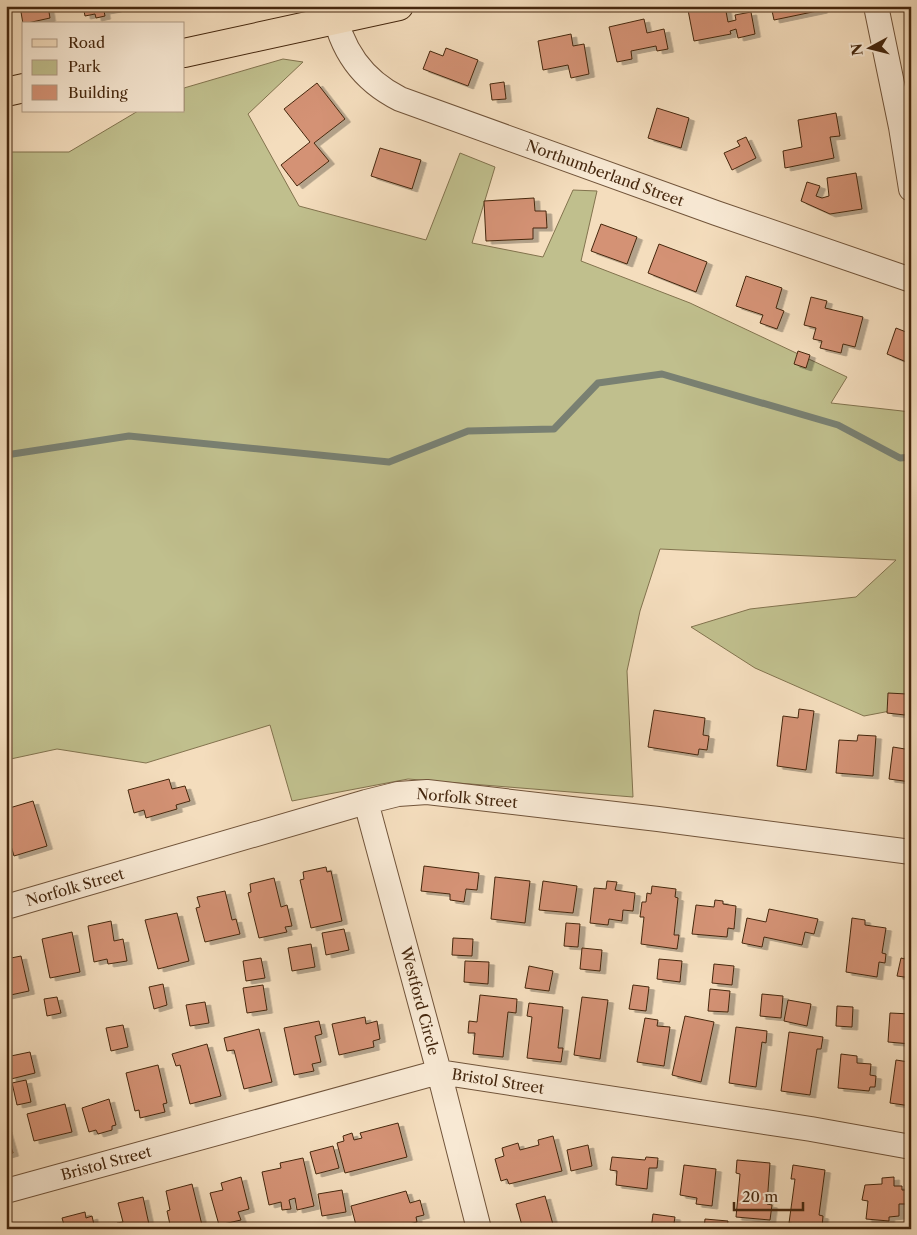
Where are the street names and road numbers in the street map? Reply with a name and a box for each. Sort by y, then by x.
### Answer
street label: Northumberland Street [523,136,687,211]
street label: Norfolk Street [416,784,519,812]
street label: Norfolk Street [24,864,127,910]
street label: Westford Circle [396,944,444,1058]
street label: Bristol Street [450,1064,546,1098]
street label: Bristol Street [59,1142,154,1184]

